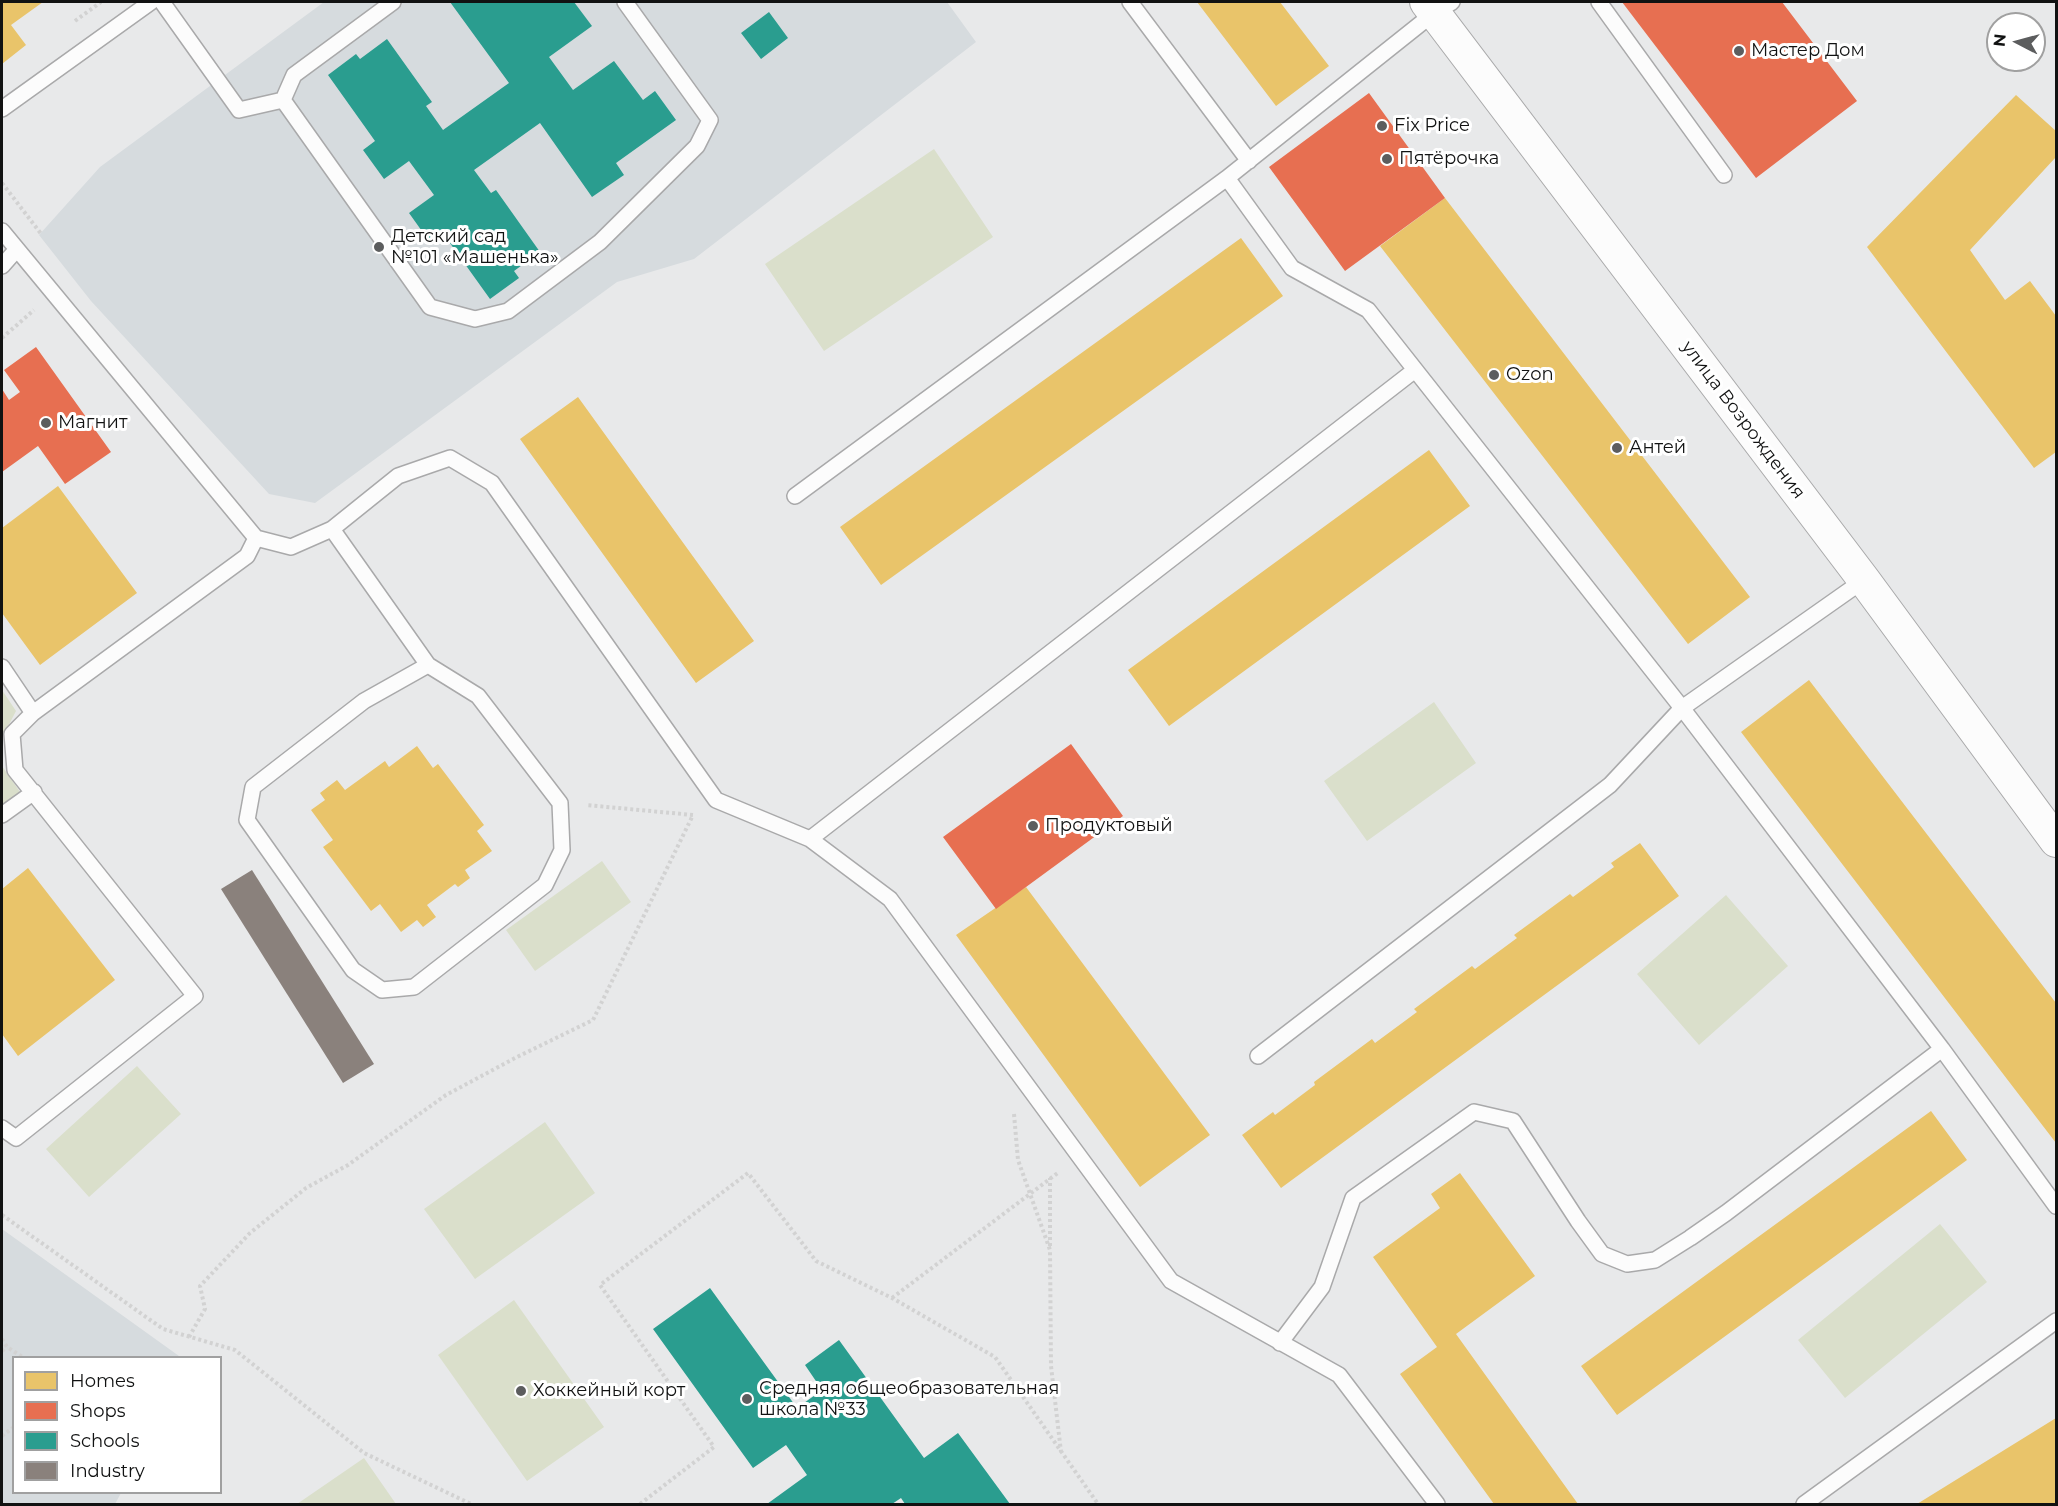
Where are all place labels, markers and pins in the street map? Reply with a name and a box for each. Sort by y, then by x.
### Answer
place label: Мастер Дом [1751,40,1865,62]
marker: Мастер Дом [1732,44,1746,58]
place label: Fix Price [1394,115,1470,137]
marker: Fix Price [1375,119,1389,133]
place label: Пятёрочка [1399,148,1499,170]
marker: Пятёрочка [1380,152,1394,166]
place label: Детский сад №101 «Машенька» [391,226,559,268]
marker: Детский сад №101 «Машенька» [372,240,386,254]
place label: Ozon [1506,364,1554,386]
marker: Ozon [1487,368,1501,382]
place label: Магнит [58,412,127,434]
marker: Магнит [39,416,53,430]
place label: Антей [1629,437,1686,459]
marker: Антей [1610,441,1624,455]
place label: Продуктовый [1045,815,1173,837]
marker: Продуктовый [1026,819,1040,833]
place label: Средняя общеобразовательная школа №33 [759,1378,1059,1420]
place label: Хоккейный корт [533,1380,685,1402]
marker: Хоккейный корт [514,1384,528,1398]
marker: Средняя общеобразовательная школа №33 [740,1392,754,1406]

